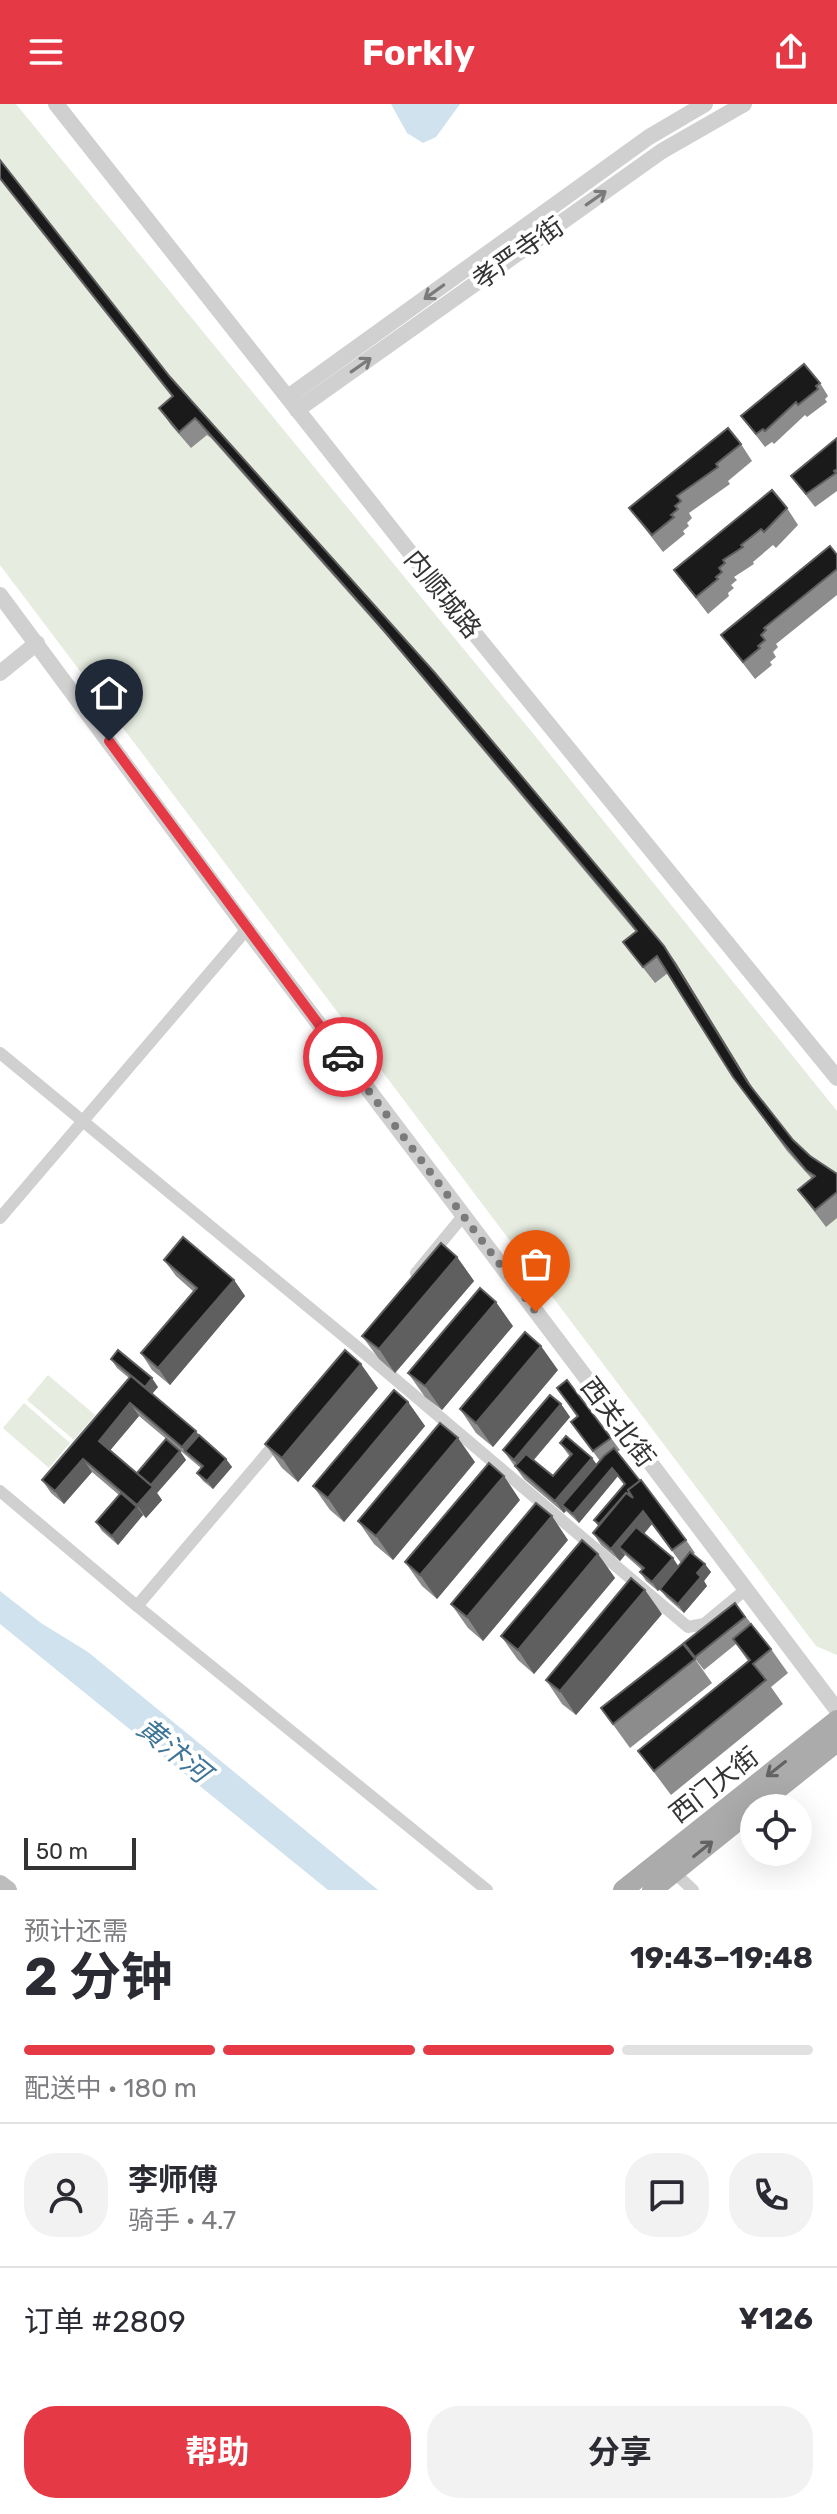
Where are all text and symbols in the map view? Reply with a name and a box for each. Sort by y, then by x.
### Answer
icon: menu [24,30,68,74]
icon: share [769,30,813,74]
text: Forkly [362,31,475,74]
one-way arrow [585,190,606,207]
street label: 孝严寺街 [467,211,570,296]
one-way arrow [424,283,445,300]
one-way arrow [349,356,371,373]
street label: 内顺城路 [398,544,487,644]
pin [75,659,143,741]
icon: home [87,671,131,715]
courier [303,1017,383,1097]
icon: car [321,1035,365,1079]
pin [502,1230,570,1312]
icon: bag [514,1242,558,1286]
street label: 西关北街 [574,1371,661,1473]
water label: 黄汴河 [131,1711,221,1793]
street label: 西门大街 [664,1741,765,1830]
one-way arrow [766,1760,787,1777]
map controls [740,1794,812,1866]
button: locate [740,1794,812,1866]
scale bar [24,1834,136,1870]
text: 50 m [36,1838,88,1865]
one-way arrow [692,1840,713,1858]
text: 预计还需 [24,1916,128,1947]
text: 19:43–19:48 [630,1940,813,1976]
text: 2 分钟 [24,1946,173,2008]
text: 配送中 · 180 m [24,2073,197,2104]
button: person [24,2153,108,2237]
button: chat [625,2153,709,2237]
button: phone [729,2153,813,2237]
text: 李师傅 [128,2162,218,2198]
text: 骑手 · 4.7 [128,2205,236,2236]
text: ¥126 [738,2301,813,2337]
text: 订单 #2809 [24,2304,186,2340]
button: 帮助 [24,2406,411,2498]
button: 分享 [427,2406,813,2498]

